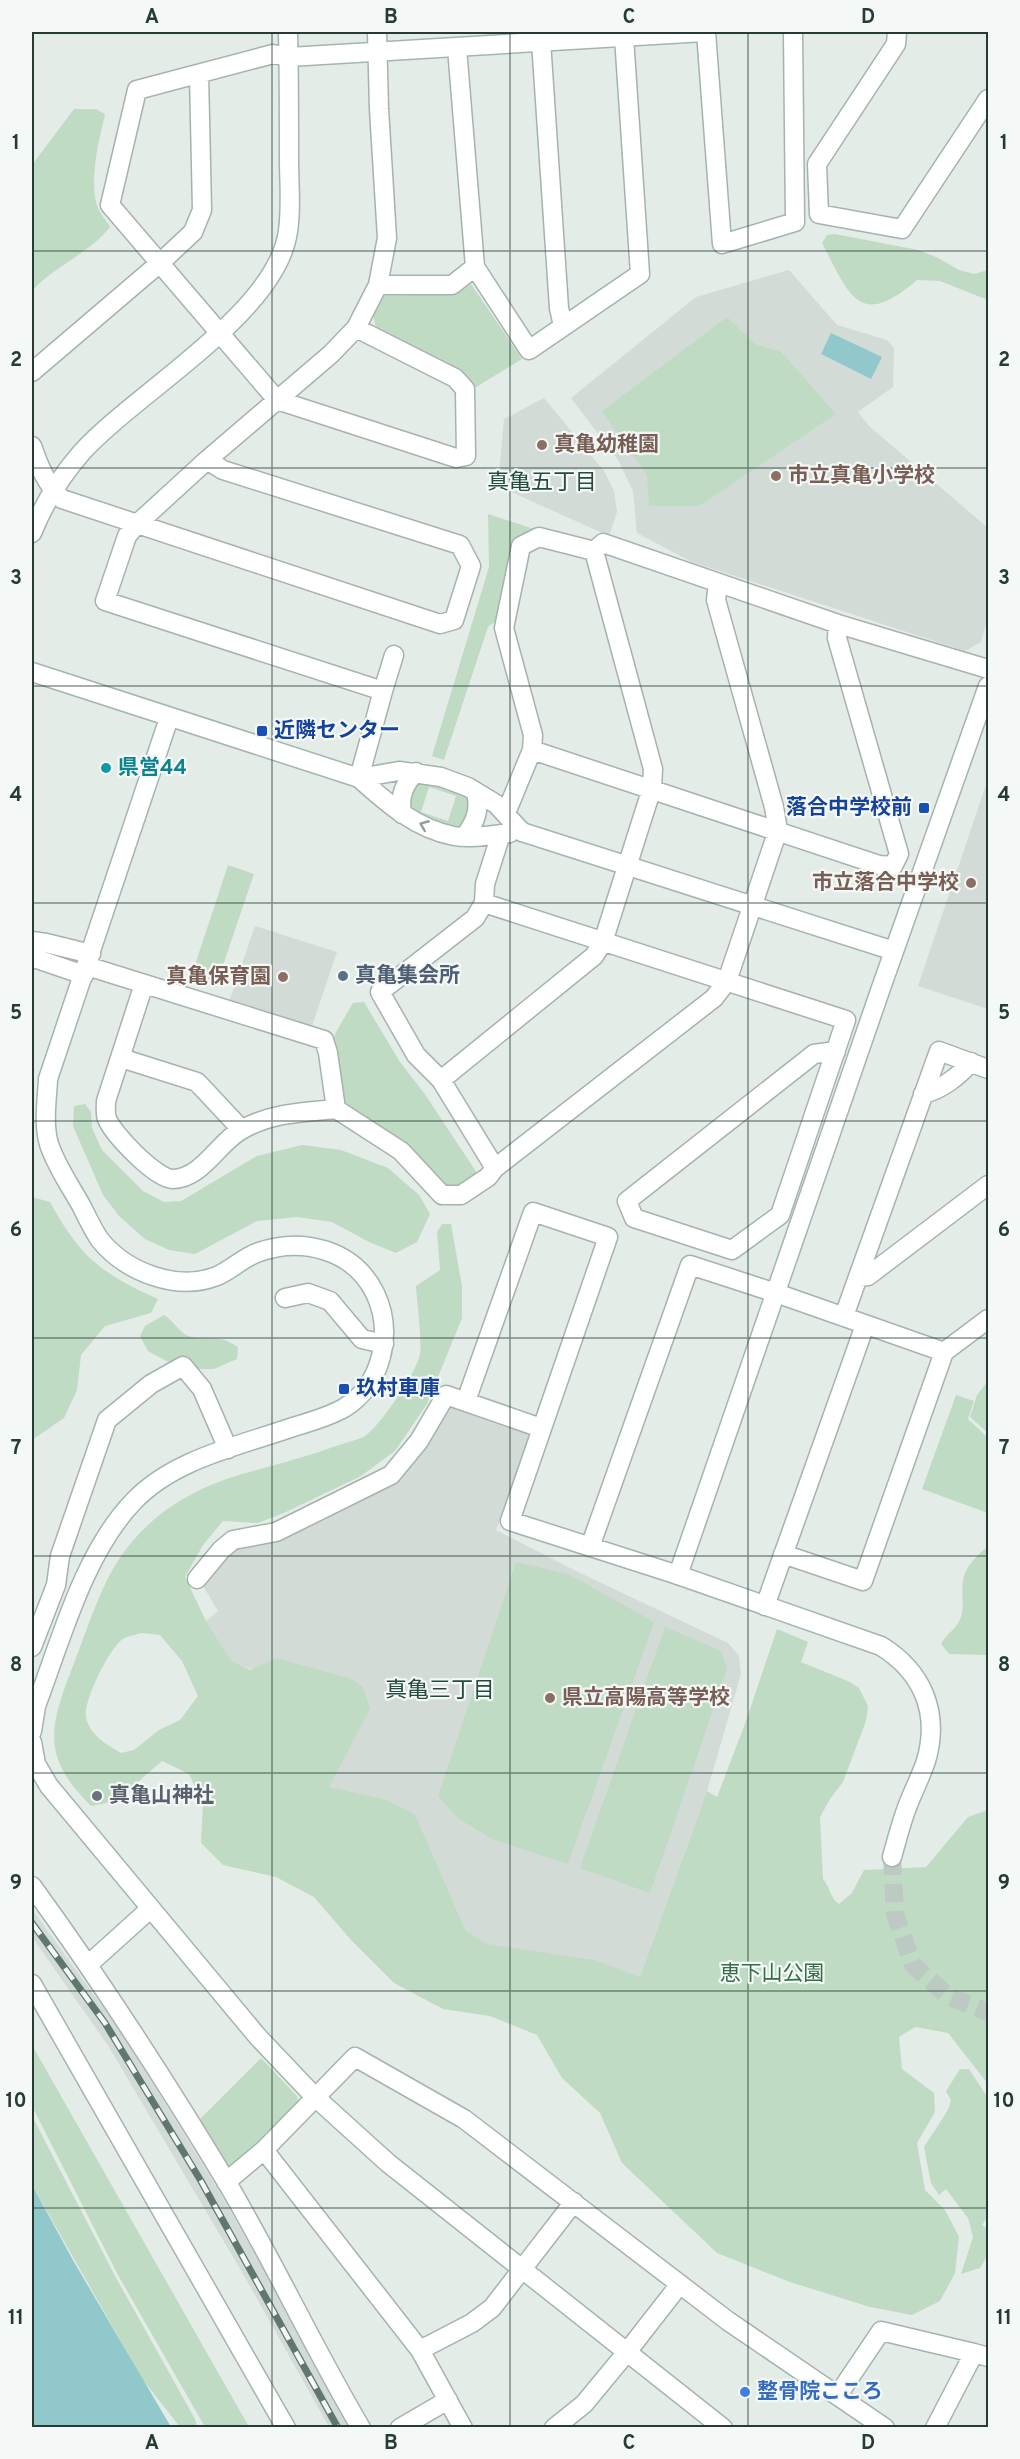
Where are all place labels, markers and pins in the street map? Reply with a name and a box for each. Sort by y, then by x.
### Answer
place label: 真亀幼稚園 [554,432,659,459]
marker: 真亀幼稚園 [535,438,549,452]
place label: 市立真亀小学校 [788,463,935,490]
marker: 市立真亀小学校 [769,469,783,483]
place label: 近隣センター [274,718,400,745]
marker: 近隣センター [255,724,269,738]
place label: 県営44 [118,755,187,782]
marker: 県営44 [99,761,113,775]
place label: 落合中学校前 [786,795,912,822]
marker: 落合中学校前 [917,801,931,815]
place label: 市立落合中学校 [812,870,959,897]
marker: 市立落合中学校 [964,876,978,890]
place label: 真亀集会所 [355,963,460,990]
place label: 真亀保育園 [166,964,271,991]
marker: 真亀集会所 [336,969,350,983]
marker: 真亀保育園 [276,970,290,984]
place label: 玖村車庫 [356,1376,440,1403]
marker: 玖村車庫 [337,1382,351,1396]
place label: 県立高陽高等学校 [562,1685,730,1712]
marker: 県立高陽高等学校 [543,1691,557,1705]
place label: 真亀山神社 [109,1783,214,1810]
marker: 真亀山神社 [90,1789,104,1803]
place label: 整骨院こころ [757,2379,883,2406]
marker: 整骨院こころ [738,2385,752,2399]

